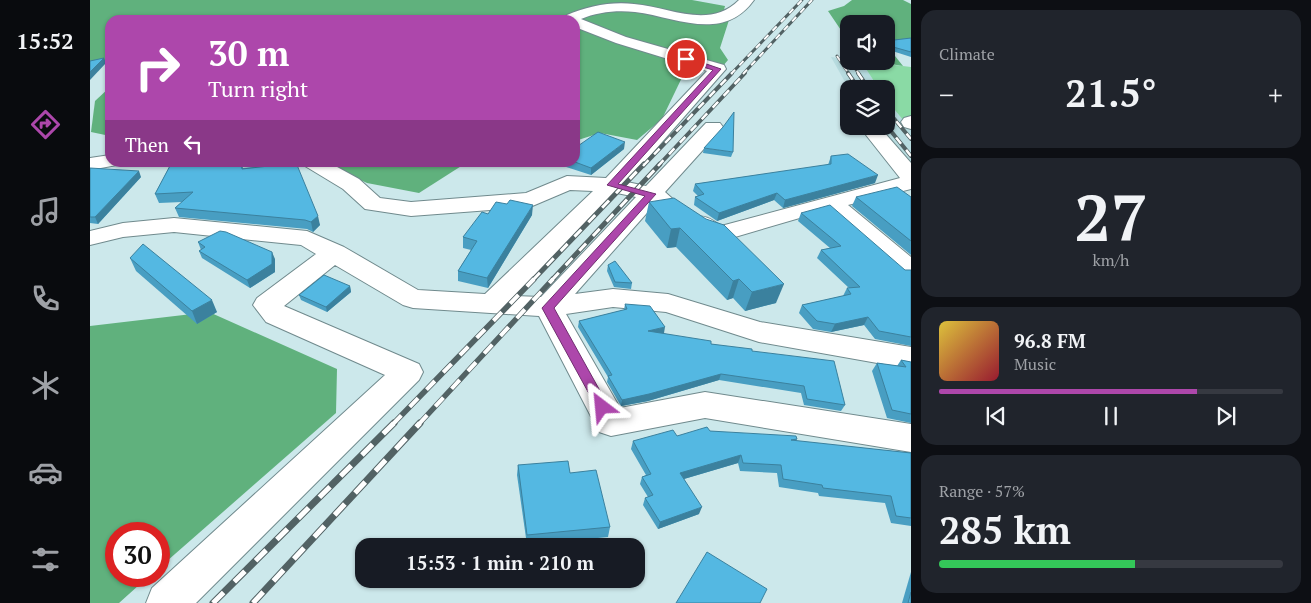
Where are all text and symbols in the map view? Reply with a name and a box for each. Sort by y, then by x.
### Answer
map controls [840,15,895,135]
button: sound [840,15,895,70]
text: 15:52 [16,26,74,55]
text: 30 m [208,30,289,76]
icon: right [125,35,190,100]
pin [665,38,707,80]
text: Climate [939,43,995,65]
icon: arrive [672,45,700,73]
text: 21.5° [1065,68,1157,118]
text: Turn right [208,74,308,103]
text: − [939,76,954,113]
text: + [1268,76,1283,113]
button: layers [840,80,895,135]
icon: directions [28,107,63,142]
icon: left [179,130,207,158]
text: Then [125,132,169,157]
text: 27 [1074,173,1148,260]
icon: music [28,194,63,229]
text: km/h [1093,249,1129,271]
icon: phone [28,281,63,316]
text: 96.8 FM [1014,328,1086,353]
text: Music [1014,353,1056,375]
icon: climate [28,368,63,403]
position arrow [575,380,627,432]
icon: previous [982,402,1010,430]
icon: pause [1097,402,1125,430]
icon: next [1212,402,1240,430]
icon: car [28,455,63,490]
text: Range · 57% [939,480,1025,502]
text: 285 km [939,505,1071,555]
speed limit sign: 30 [105,522,170,587]
icon: filters [28,542,63,577]
text: 15:53 · 1 min · 210 m [406,550,594,575]

